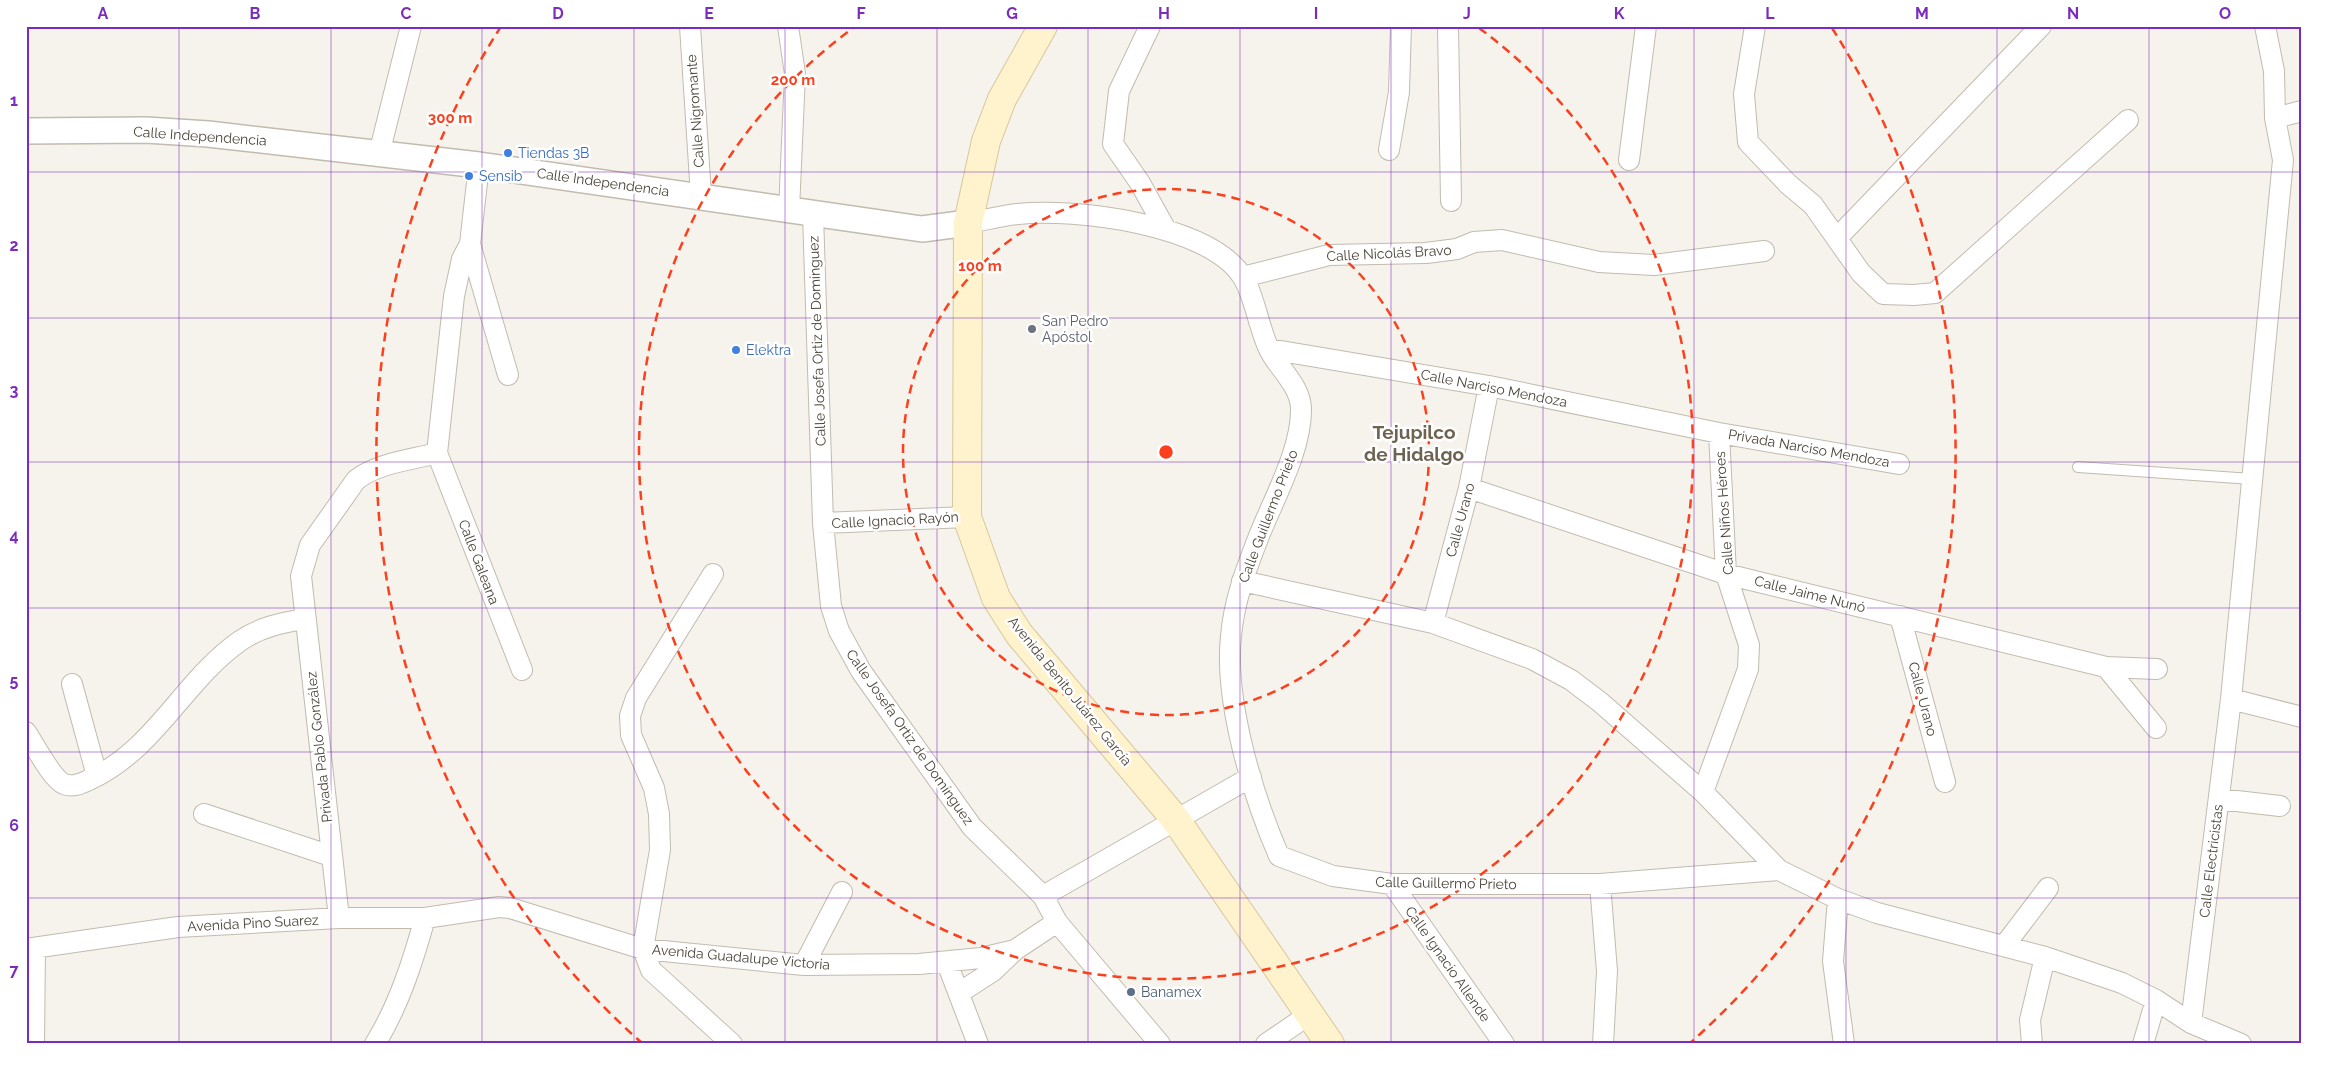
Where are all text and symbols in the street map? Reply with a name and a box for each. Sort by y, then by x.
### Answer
text: A [98,4,109,23]
text: B [250,4,261,23]
text: C [401,4,412,23]
text: D [552,4,564,23]
text: E [704,4,714,23]
text: F [856,4,866,23]
text: G [1006,4,1018,23]
text: H [1158,4,1170,23]
text: I [1314,4,1318,23]
text: J [1463,4,1471,23]
text: K [1614,4,1625,23]
text: L [1765,4,1775,23]
text: M [1915,4,1929,23]
text: N [2067,4,2079,23]
text: O [2219,4,2231,23]
street label: Calle Nigromante [683,54,707,168]
text: 200 m [771,71,815,89]
text: 1 [10,91,18,110]
text: 300 m [428,109,472,127]
street label: Calle Independencia [133,123,267,149]
place label: Tiendas 3B [518,145,589,161]
marker: Tiendas 3B [502,147,514,159]
street label: Calle Independencia [536,165,670,199]
place label: Sensib [479,168,523,184]
marker: Sensib [463,170,475,182]
street label: Calle Josefa Ortiz de Domínguez [805,235,829,446]
text: 2 [9,236,19,255]
street label: Calle Nicolás Bravo [1326,242,1452,264]
text: 100 m [958,257,1002,275]
place label: San Pedro Apóstol [1042,313,1108,345]
marker: San Pedro Apóstol [1026,323,1038,335]
place label: Elektra [746,342,791,358]
marker: Elektra [730,344,742,356]
street label: Calle Narciso Mendoza [1419,366,1569,410]
text: 3 [10,381,19,400]
district label: Tejupilco de Hidalgo [1364,421,1464,465]
street label: Privada Narciso Mendoza [1727,426,1891,470]
centre of rings [1157,443,1175,461]
street label: Calle Guillermo Prieto [1235,447,1301,585]
street label: Calle Niños Héroes [1712,450,1736,575]
street label: Calle Urano [1442,481,1478,559]
street label: Calle Ignacio Rayón [831,509,959,531]
street label: Calle Galeana [455,517,503,607]
text: 4 [9,526,19,545]
street label: Calle Jaime Nunó [1753,572,1867,616]
street label: Avenida Benito Juárez García [1005,613,1135,769]
street label: Calle Josefa Ortiz de Domínguez [843,646,977,828]
street label: Calle Urano [1905,660,1941,738]
street label: Privada Pablo González [303,670,335,823]
text: 5 [10,671,19,690]
street label: Calle Electricistas [2196,803,2226,919]
text: 6 [9,816,19,835]
street label: Calle Guillermo Prieto [1375,874,1517,892]
street label: Calle Ignacio Allende [1402,903,1494,1025]
street label: Avenida Pino Suarez [187,912,319,934]
street label: Avenida Guadalupe Victoria [651,941,831,973]
text: 7 [10,961,19,980]
place label: Banamex [1141,984,1202,1000]
marker: Banamex [1125,986,1137,998]

